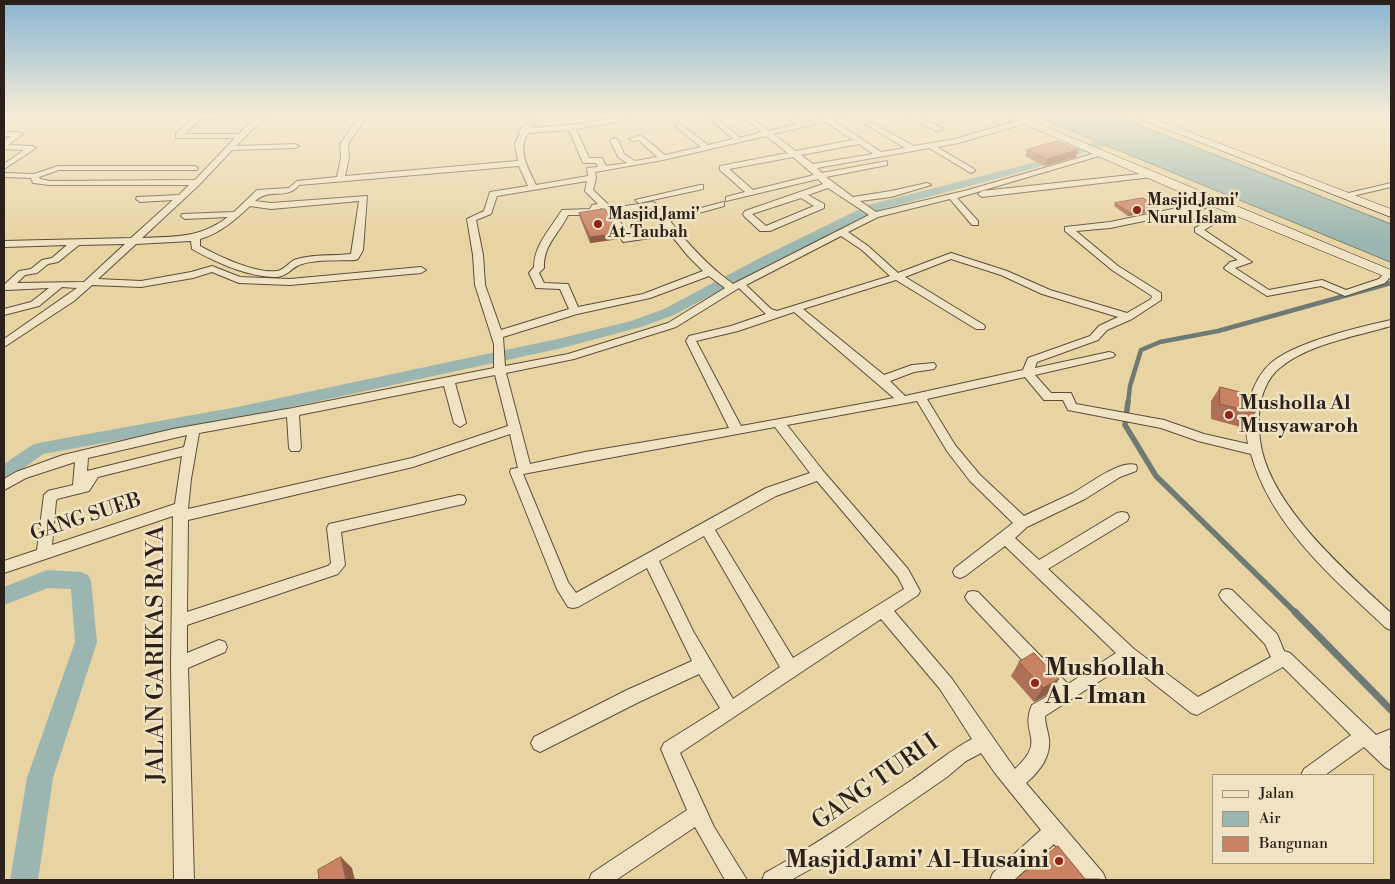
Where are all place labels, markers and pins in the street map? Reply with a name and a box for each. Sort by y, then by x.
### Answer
place label: Masjid Jami' Nurul Islam [1147,191,1239,229]
marker: Masjid Jami' Nurul Islam [1131,204,1143,216]
place label: Masjid Jami' At-Taubah [608,205,700,243]
marker: Masjid Jami' At-Taubah [592,218,604,230]
place label: Musholla Al Musyawaroh [1239,392,1358,439]
marker: Musholla Al Musyawaroh [1223,409,1235,421]
place label: Mushollah Al - Iman [1045,655,1165,711]
marker: Mushollah Al - Iman [1029,677,1041,689]
place label: Masjid Jami' Al-Husaini [785,847,1049,875]
marker: Masjid Jami' Al-Husaini [1053,855,1065,867]

